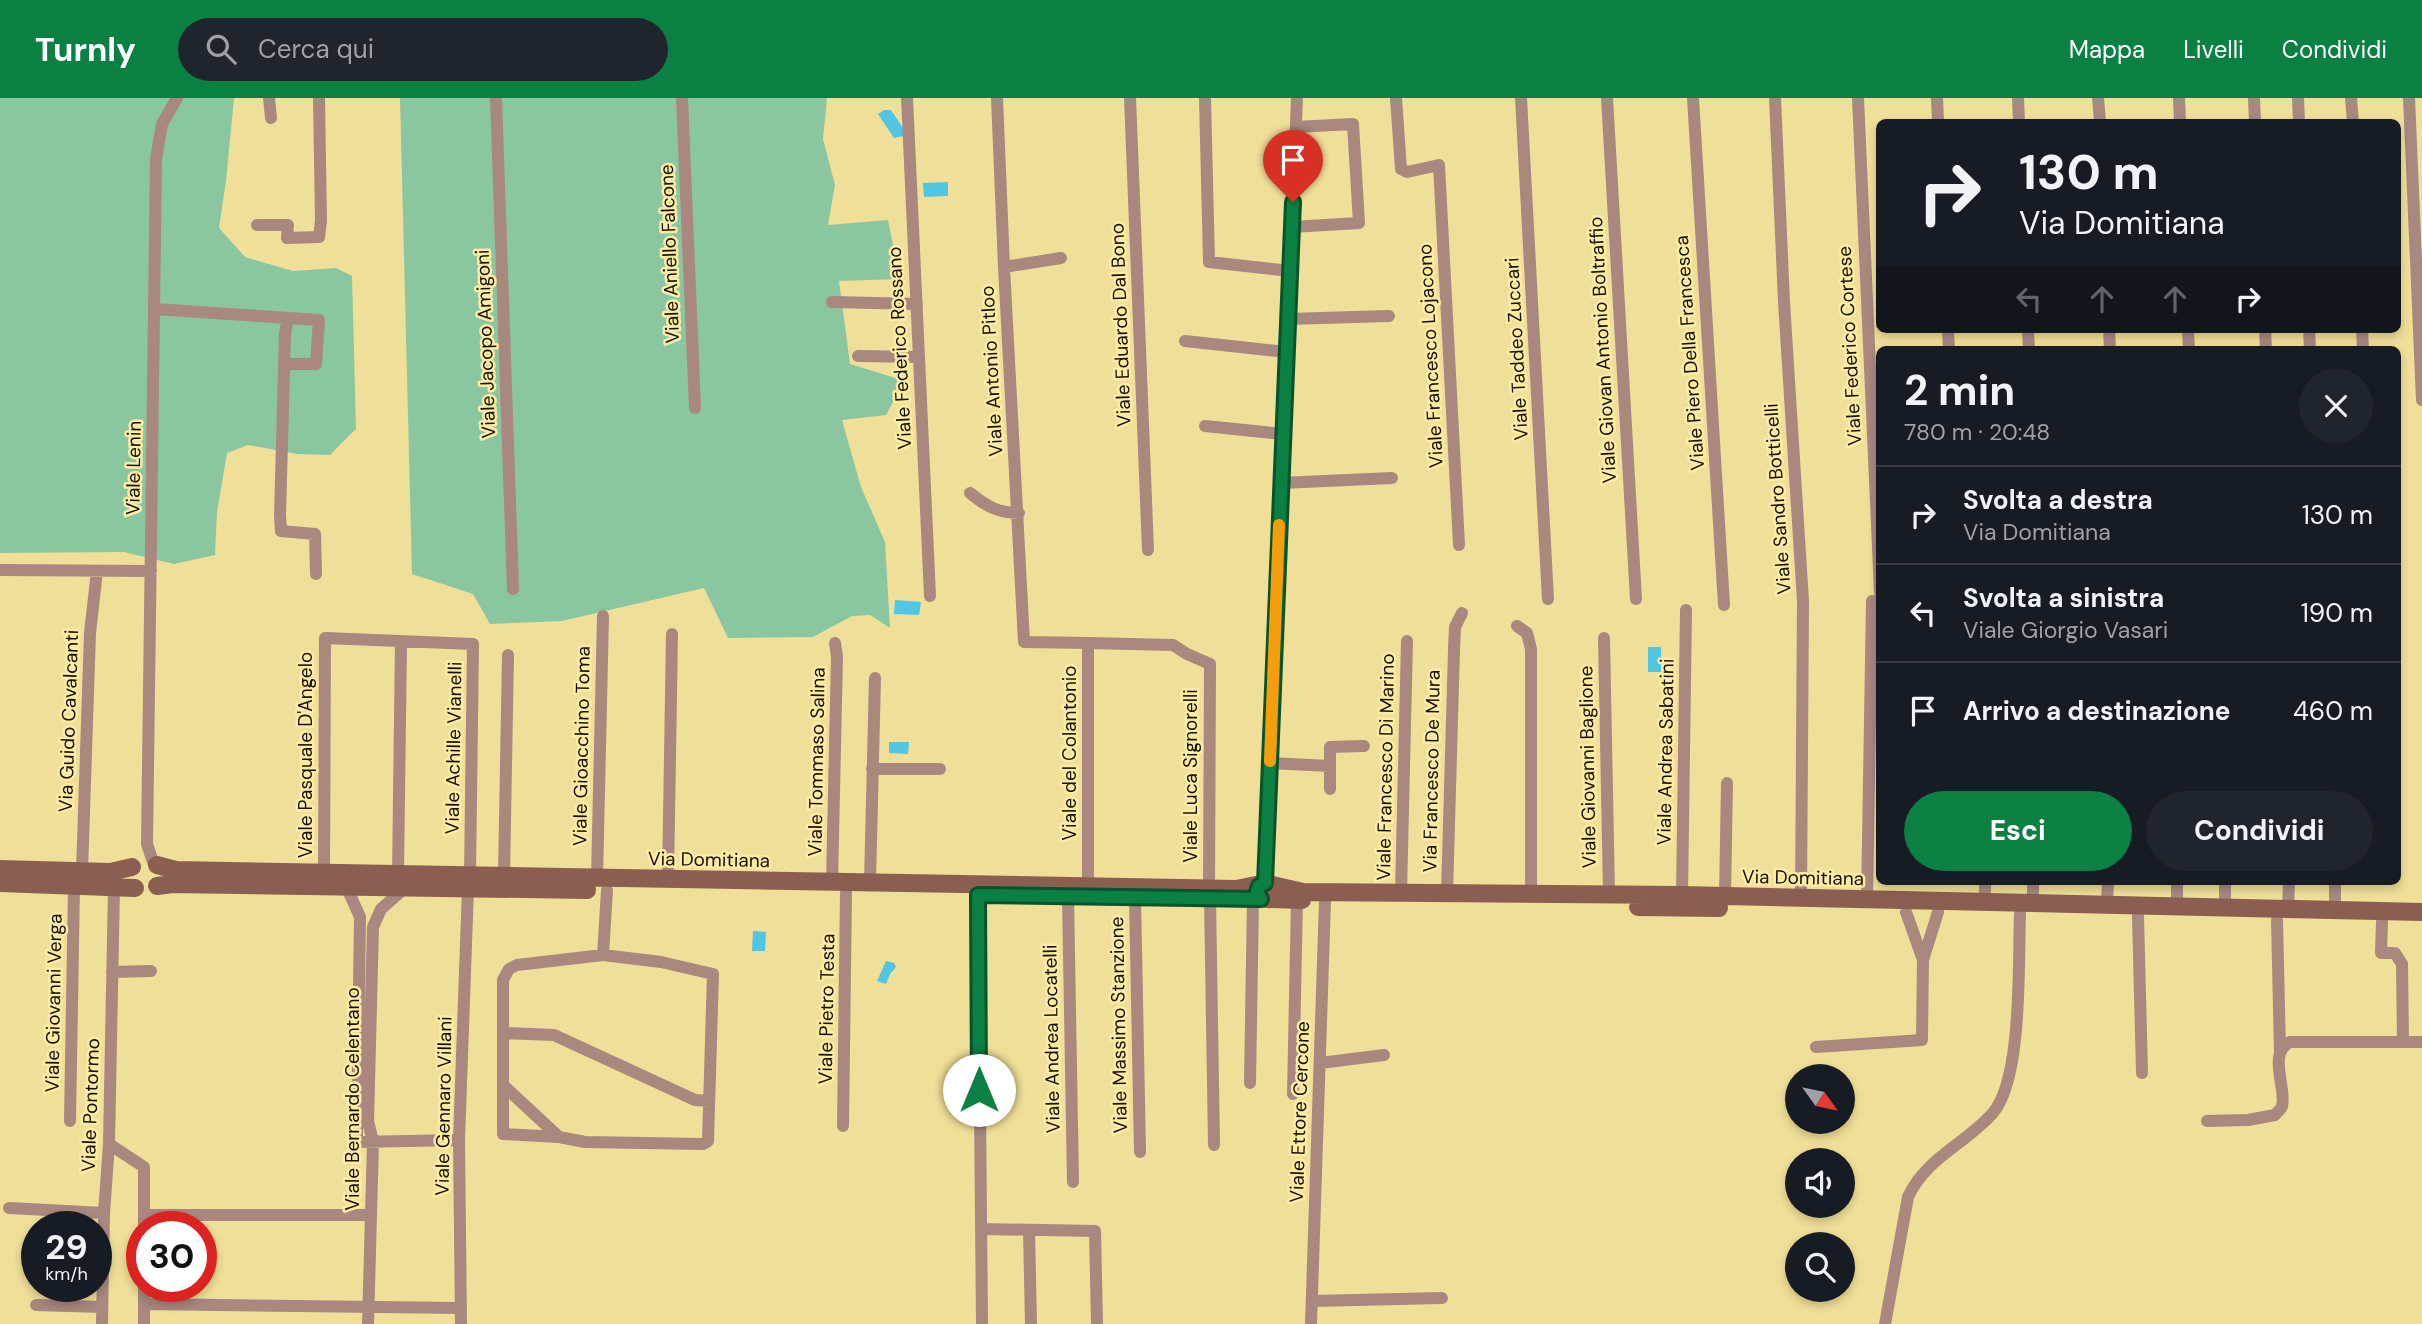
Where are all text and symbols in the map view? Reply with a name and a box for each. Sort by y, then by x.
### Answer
search box [178,18,668,81]
text: Turnly [35,28,136,71]
icon: search [202,30,240,68]
text: Cerca qui [258,32,374,66]
text: Mappa [2069,34,2145,65]
text: Livelli [2183,34,2244,65]
text: Condividi [2282,34,2387,65]
pin [1263,130,1323,202]
text: 130 m [2019,140,2159,204]
icon: arrive [1274,141,1312,179]
icon: right [1904,147,1995,238]
street label: Viale Aniello Falcone [654,164,685,344]
text: Via Domitiana [2019,202,2225,244]
street label: Viale Giovan Antonio Boltraffio [1583,216,1622,484]
street label: Viale Eduardo Dal Bono [1104,223,1137,427]
street label: Viale Piero Della Francesca [1669,235,1710,471]
street label: Viale Francesco Lojacono [1412,243,1449,469]
street label: Viale Federico Cortese [1832,245,1867,446]
street label: Viale Federico Rossano [882,246,917,450]
street label: Viale Jacopo Amigoni [470,249,501,439]
street label: Viale Taddeo Zuccari [1499,257,1534,441]
icon: left [2010,280,2048,318]
icon: ahead [2083,280,2121,318]
icon: ahead [2156,280,2194,318]
icon: right [2229,280,2267,318]
street label: Viale Antonio Pitloo [975,285,1008,457]
text: 2 min [1904,363,2015,418]
button: close [2299,369,2373,443]
street label: Viale Sandro Botticelli [1758,403,1797,595]
text: 780 m · 20:48 [1904,417,2050,447]
street label: Viale Lenin [120,421,147,515]
text: Svolta a destra [1963,483,2153,517]
icon: right [1904,496,1942,534]
text: 130 m [2302,498,2373,532]
text: Via Domitiana [1963,517,2111,547]
text: Svolta a sinistra [1963,581,2164,615]
icon: left [1904,594,1942,632]
text: 190 m [2301,596,2373,630]
text: Viale Giorgio Vasari [1963,615,2168,645]
street label: Via Guido Cavalcanti [53,629,84,813]
street label: Viale Gioacchino Toma [567,646,596,846]
street label: Viale Pasquale D'Angelo [293,652,318,858]
street label: Viale Francesco Di Marino [1371,653,1400,881]
street label: Viale Andrea Sabatini [1651,658,1680,846]
street label: Viale Achille Vianelli [439,661,468,835]
street label: Viale del Colantonio [1057,665,1082,841]
street label: Viale Giovanni Baglione [1573,665,1602,869]
street label: Viale Tommaso Salina [802,667,831,857]
street label: Via Francesco De Mura [1417,669,1446,873]
street label: Viale Luca Signorelli [1178,689,1203,863]
icon: arrive [1904,692,1942,730]
text: Arrivo a destinazione [1963,694,2230,728]
text: 460 m [2293,694,2373,728]
button: Esci [1904,791,2132,871]
button: Condividi [2146,791,2373,871]
street label: Via Domitiana [648,846,770,873]
street label: Via Domitiana [1742,864,1864,891]
street label: Viale Giovanni Verga [39,913,68,1093]
street label: Viale Massimo Stanzione [1104,916,1133,1134]
street label: Viale Pietro Testa [813,933,840,1085]
street label: Viale Andrea Locatelli [1037,944,1066,1134]
street label: Viale Bernardo Celentano [340,987,365,1211]
street label: Viale Gennaro Villani [429,1016,458,1196]
street label: Viale Ettore Cercone [1284,1021,1315,1203]
street label: Viale Pontormo [76,1038,105,1172]
position arrow [942,1053,1016,1127]
north arrow [1785,1064,1855,1134]
map controls [1785,1064,1855,1302]
button: sound [1785,1148,1855,1218]
speed limit sign: 30 [126,1211,217,1302]
text: 29 [45,1224,88,1270]
button: search [1785,1232,1855,1302]
text: km/h [45,1262,88,1286]

